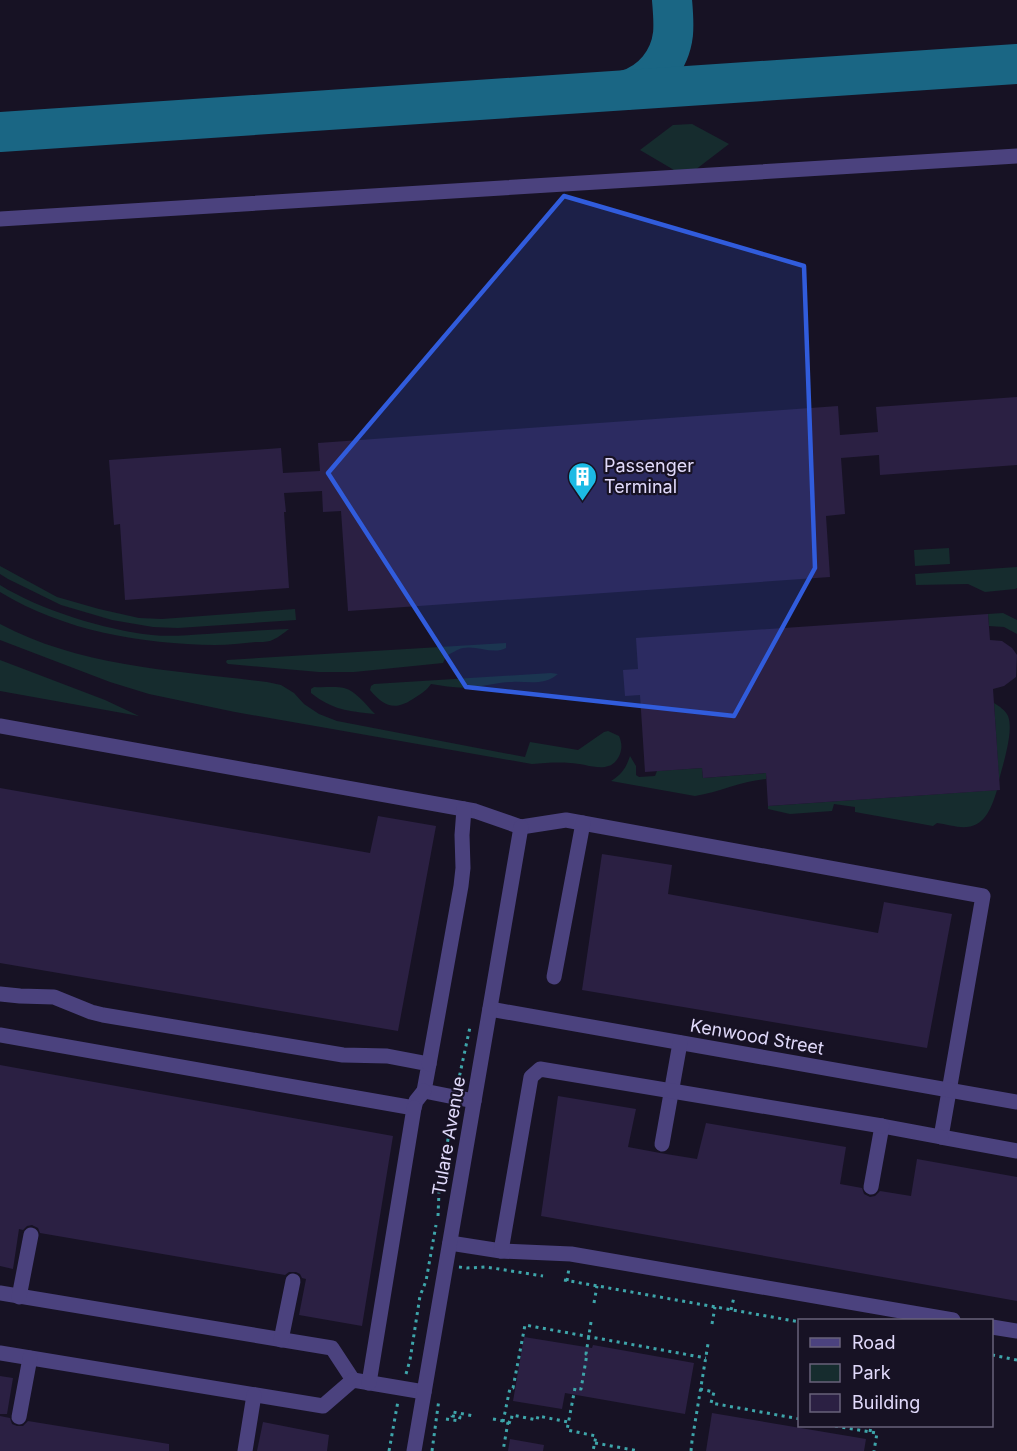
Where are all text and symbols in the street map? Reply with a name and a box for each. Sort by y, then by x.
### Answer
place label: Passenger Terminal [604,455,694,497]
building icon: Passenger Terminal [567,460,599,502]
street label: Kenwood Street [689,1014,826,1059]
street label: Tulare Avenue [428,1075,469,1197]
legend [798,1319,993,1427]
text: Road [852,1332,895,1353]
text: Park [852,1362,891,1383]
text: Building [852,1392,920,1413]

